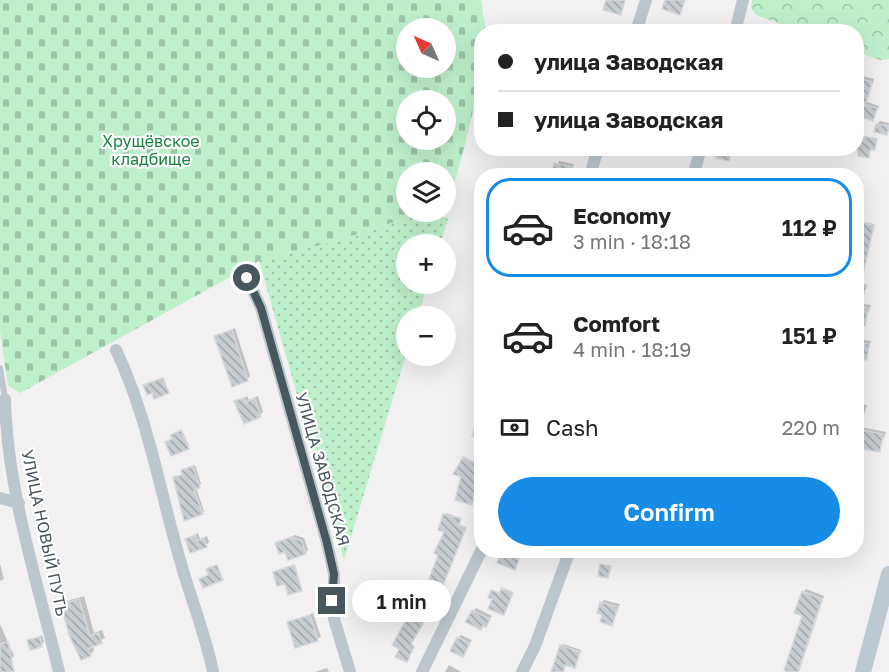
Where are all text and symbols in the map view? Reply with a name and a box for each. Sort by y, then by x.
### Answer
north arrow [396,18,456,78]
map controls [396,18,456,366]
text: улица Заводская [534,48,723,75]
button: locate [396,90,456,150]
text: улица Заводская [534,106,723,133]
park label: Хрущёвское кладбище [102,131,200,169]
button: layers [396,162,456,222]
icon: car [501,201,555,255]
text: Economy [573,202,671,229]
text: 112 ₽ [782,214,837,241]
text: 3 min · 18:18 [573,229,691,253]
button: + [396,234,456,294]
route start [233,264,260,291]
button: − [396,306,456,366]
icon: car [501,309,555,363]
text: Comfort [573,310,660,337]
text: 151 ₽ [782,322,837,349]
text: 4 min · 18:19 [573,337,691,361]
street label: УЛИЦА ЗАВОДСКАЯ [291,390,355,548]
icon: cash [498,411,531,444]
text: Cash [546,414,599,441]
text: 220 m [782,415,840,439]
street label: УЛИЦА НОВЫЙ ПУТЬ [18,448,72,618]
button: Confirm [498,477,840,546]
callout: 1 min [353,580,452,622]
route end [318,587,345,614]
text: 1 min [376,589,427,613]

